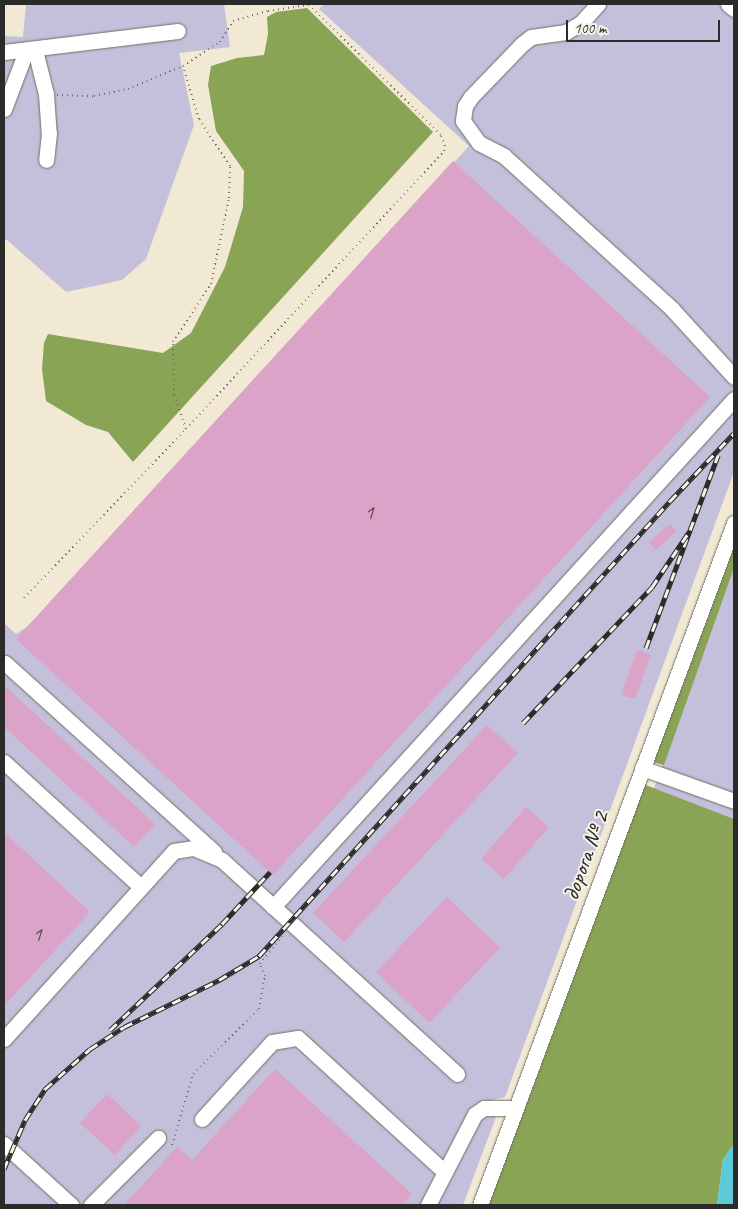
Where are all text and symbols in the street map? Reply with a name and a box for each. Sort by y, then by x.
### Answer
scale bar [568,10,722,42]
text: 100 m [574,19,606,38]
house number: 1 [364,499,374,525]
street label: дорога № 2 [557,807,615,905]
house number: 1 [32,921,42,947]

